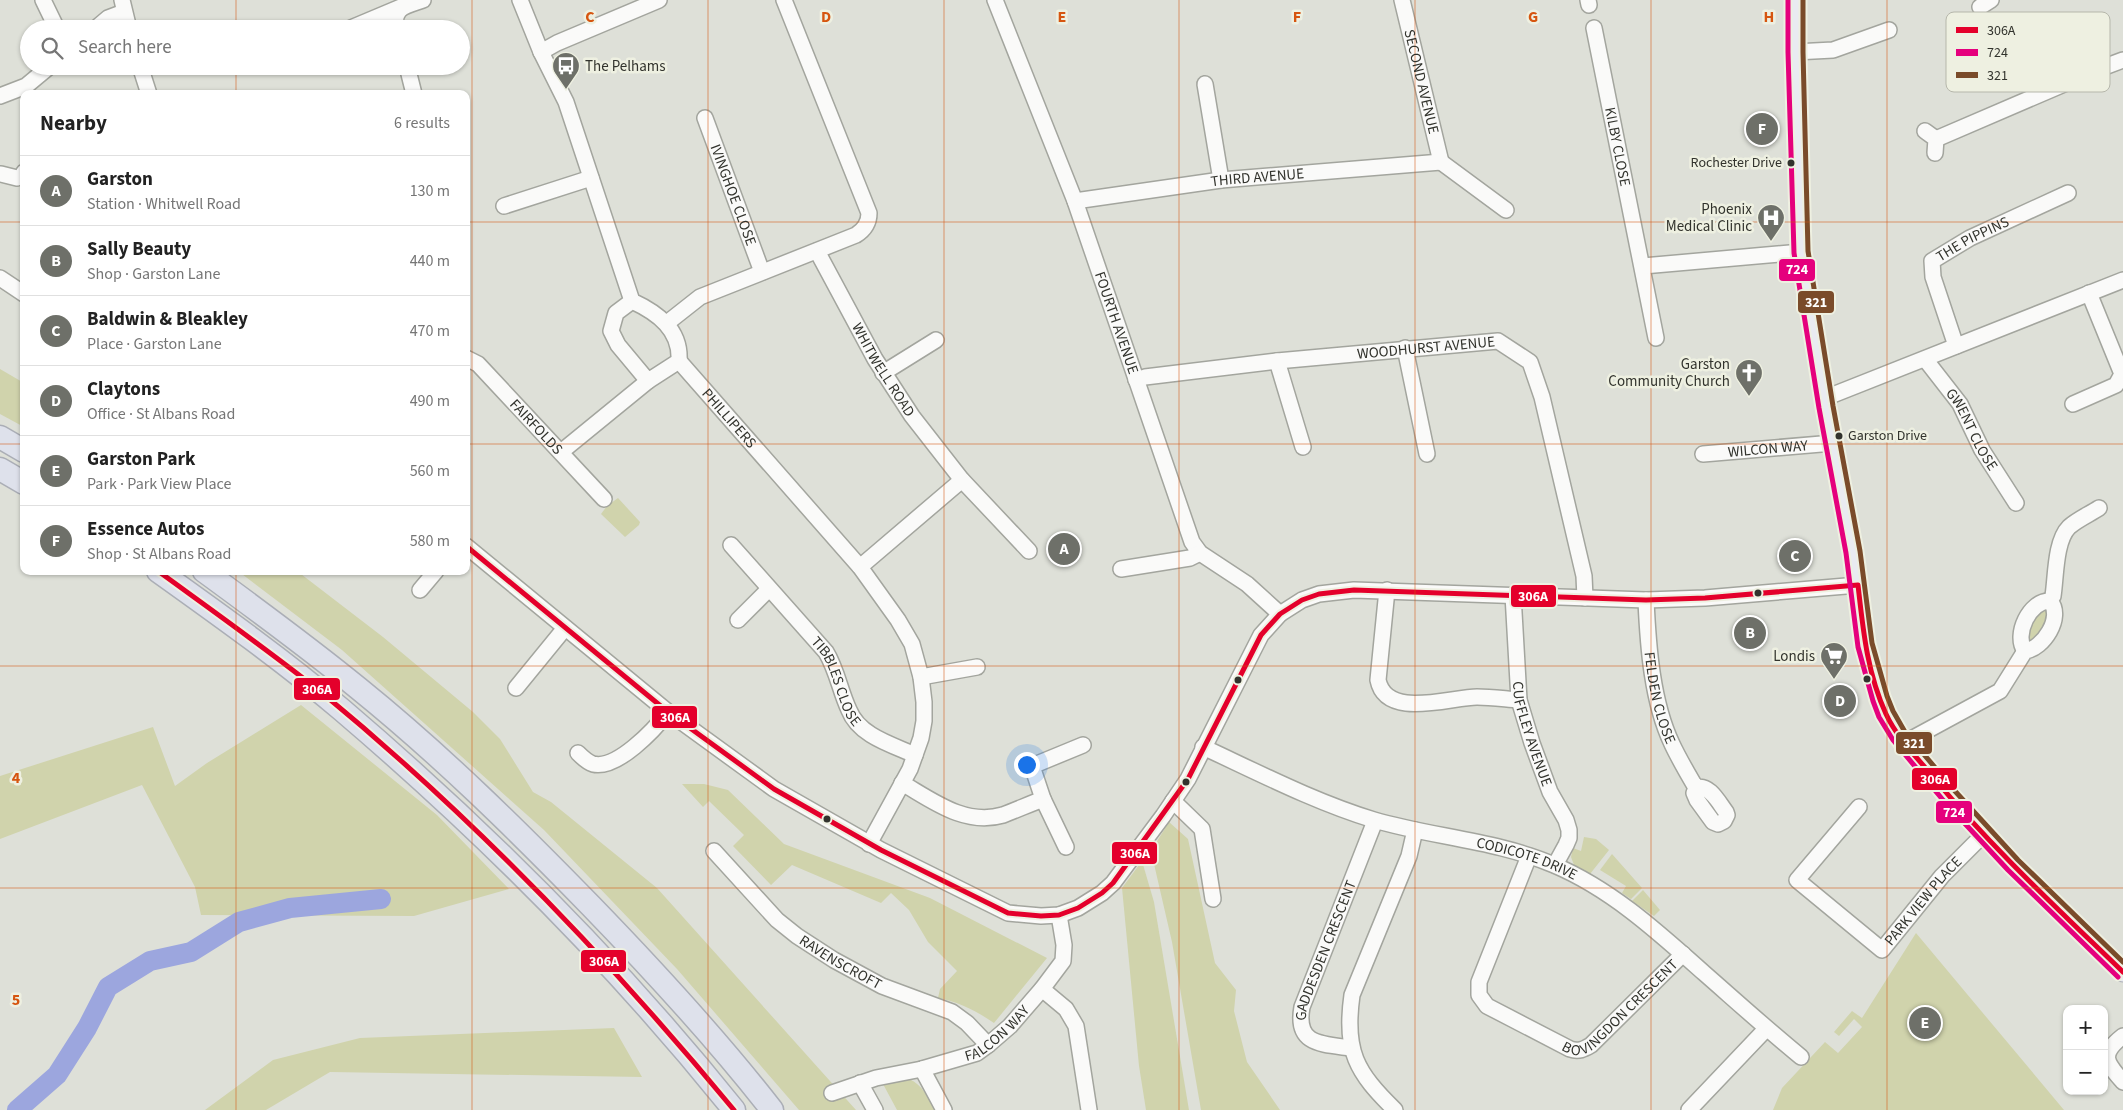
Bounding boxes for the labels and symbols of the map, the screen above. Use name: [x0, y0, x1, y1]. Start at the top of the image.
text: C: [585, 6, 595, 28]
text: D: [821, 6, 831, 28]
text: E: [1058, 6, 1066, 28]
text: F: [1293, 6, 1301, 28]
text: G: [1528, 6, 1538, 28]
text: H: [1764, 6, 1774, 28]
legend: [1946, 12, 2110, 92]
text: 306A: [1987, 21, 2016, 41]
street label: SECOND AVENUE: [1399, 27, 1444, 136]
text: 724: [1987, 43, 2008, 63]
bus stop icon: The Pelhams: [551, 51, 581, 90]
place label: The Pelhams: [585, 56, 665, 77]
text: 321: [1987, 66, 2008, 86]
street label: KILBY CLOSE: [1600, 105, 1636, 188]
pin: F: [1746, 110, 1778, 148]
street label: IVINGHOE CLOSE: [705, 141, 762, 249]
place label: Rochester Drive: [1691, 153, 1782, 173]
marker: Rochester Drive: [1786, 158, 1796, 168]
street label: THIRD AVENUE: [1209, 163, 1305, 192]
place label: Phoenix Medical Clinic: [1666, 199, 1752, 237]
hospital icon: Phoenix Medical Clinic: [1756, 203, 1786, 242]
street label: THE PIPPINS: [1932, 211, 2012, 267]
line badge: 724: [1778, 258, 1816, 282]
text: 724: [1786, 260, 1809, 280]
street label: FOURTH AVENUE: [1089, 269, 1144, 377]
line badge: 321: [1797, 290, 1835, 314]
text: 321: [1805, 293, 1827, 313]
street label: WHITWELL ROAD: [847, 319, 920, 421]
street label: WOODHURST AVENUE: [1356, 331, 1496, 364]
place label: Garston Community Church: [1608, 354, 1730, 392]
church icon: Garston Community Church: [1734, 358, 1764, 397]
street label: PHILLIPERS: [697, 384, 761, 453]
street label: GWENT CLOSE: [1941, 384, 2003, 475]
street label: FAIRFOLDS: [505, 394, 568, 459]
place label: Garston Drive: [1848, 426, 1927, 446]
marker: Garston Drive: [1834, 431, 1844, 441]
street label: WILCON WAY: [1727, 435, 1810, 462]
pin: A: [1048, 530, 1080, 568]
pin: C: [1779, 537, 1811, 575]
line badge: 306A: [1510, 584, 1557, 608]
text: 306A: [1518, 587, 1549, 607]
unlabelled marker: [1753, 588, 1763, 598]
pin: B: [1734, 614, 1766, 652]
street label: TIBBLES CLOSE: [806, 632, 866, 731]
supermarket icon: Londis: [1819, 641, 1849, 680]
place label: Londis: [1773, 646, 1815, 667]
street label: FELDEN CLOSE: [1639, 651, 1681, 747]
unlabelled marker: [1862, 674, 1872, 684]
unlabelled marker: [1233, 675, 1243, 685]
line badge: 306A: [293, 677, 341, 701]
text: 306A: [302, 680, 333, 700]
street label: CUFFLEY AVENUE: [1507, 681, 1558, 789]
pin: D: [1824, 682, 1856, 720]
line badge: 306A: [651, 705, 698, 729]
text: 306A: [660, 708, 691, 728]
line badge: 321: [1895, 731, 1933, 755]
text: 321: [1903, 734, 1925, 754]
your location: [1014, 752, 1040, 778]
text: 4: [12, 767, 21, 789]
line badge: 306A: [1911, 767, 1958, 791]
text: 306A: [1920, 770, 1951, 790]
unlabelled marker: [1181, 777, 1191, 787]
line badge: 724: [1935, 800, 1973, 824]
text: 724: [1943, 803, 1966, 823]
unlabelled marker: [822, 814, 832, 824]
street label: CODICOTE DRIVE: [1475, 832, 1581, 885]
line badge: 306A: [1111, 841, 1158, 865]
text: 306A: [1120, 844, 1151, 864]
street label: PARK VIEW PLACE: [1879, 851, 1967, 950]
street label: GADDESDEN CRESCENT: [1290, 877, 1361, 1021]
street label: RAVENSCROFT: [795, 930, 886, 994]
line badge: 306A: [580, 949, 627, 973]
text: 306A: [589, 952, 620, 972]
street label: BOVINGDON CRESCENT: [1558, 954, 1683, 1061]
text: 5: [12, 989, 20, 1011]
street label: FALCON WAY: [962, 1000, 1035, 1067]
pin: E: [1909, 1004, 1941, 1042]

